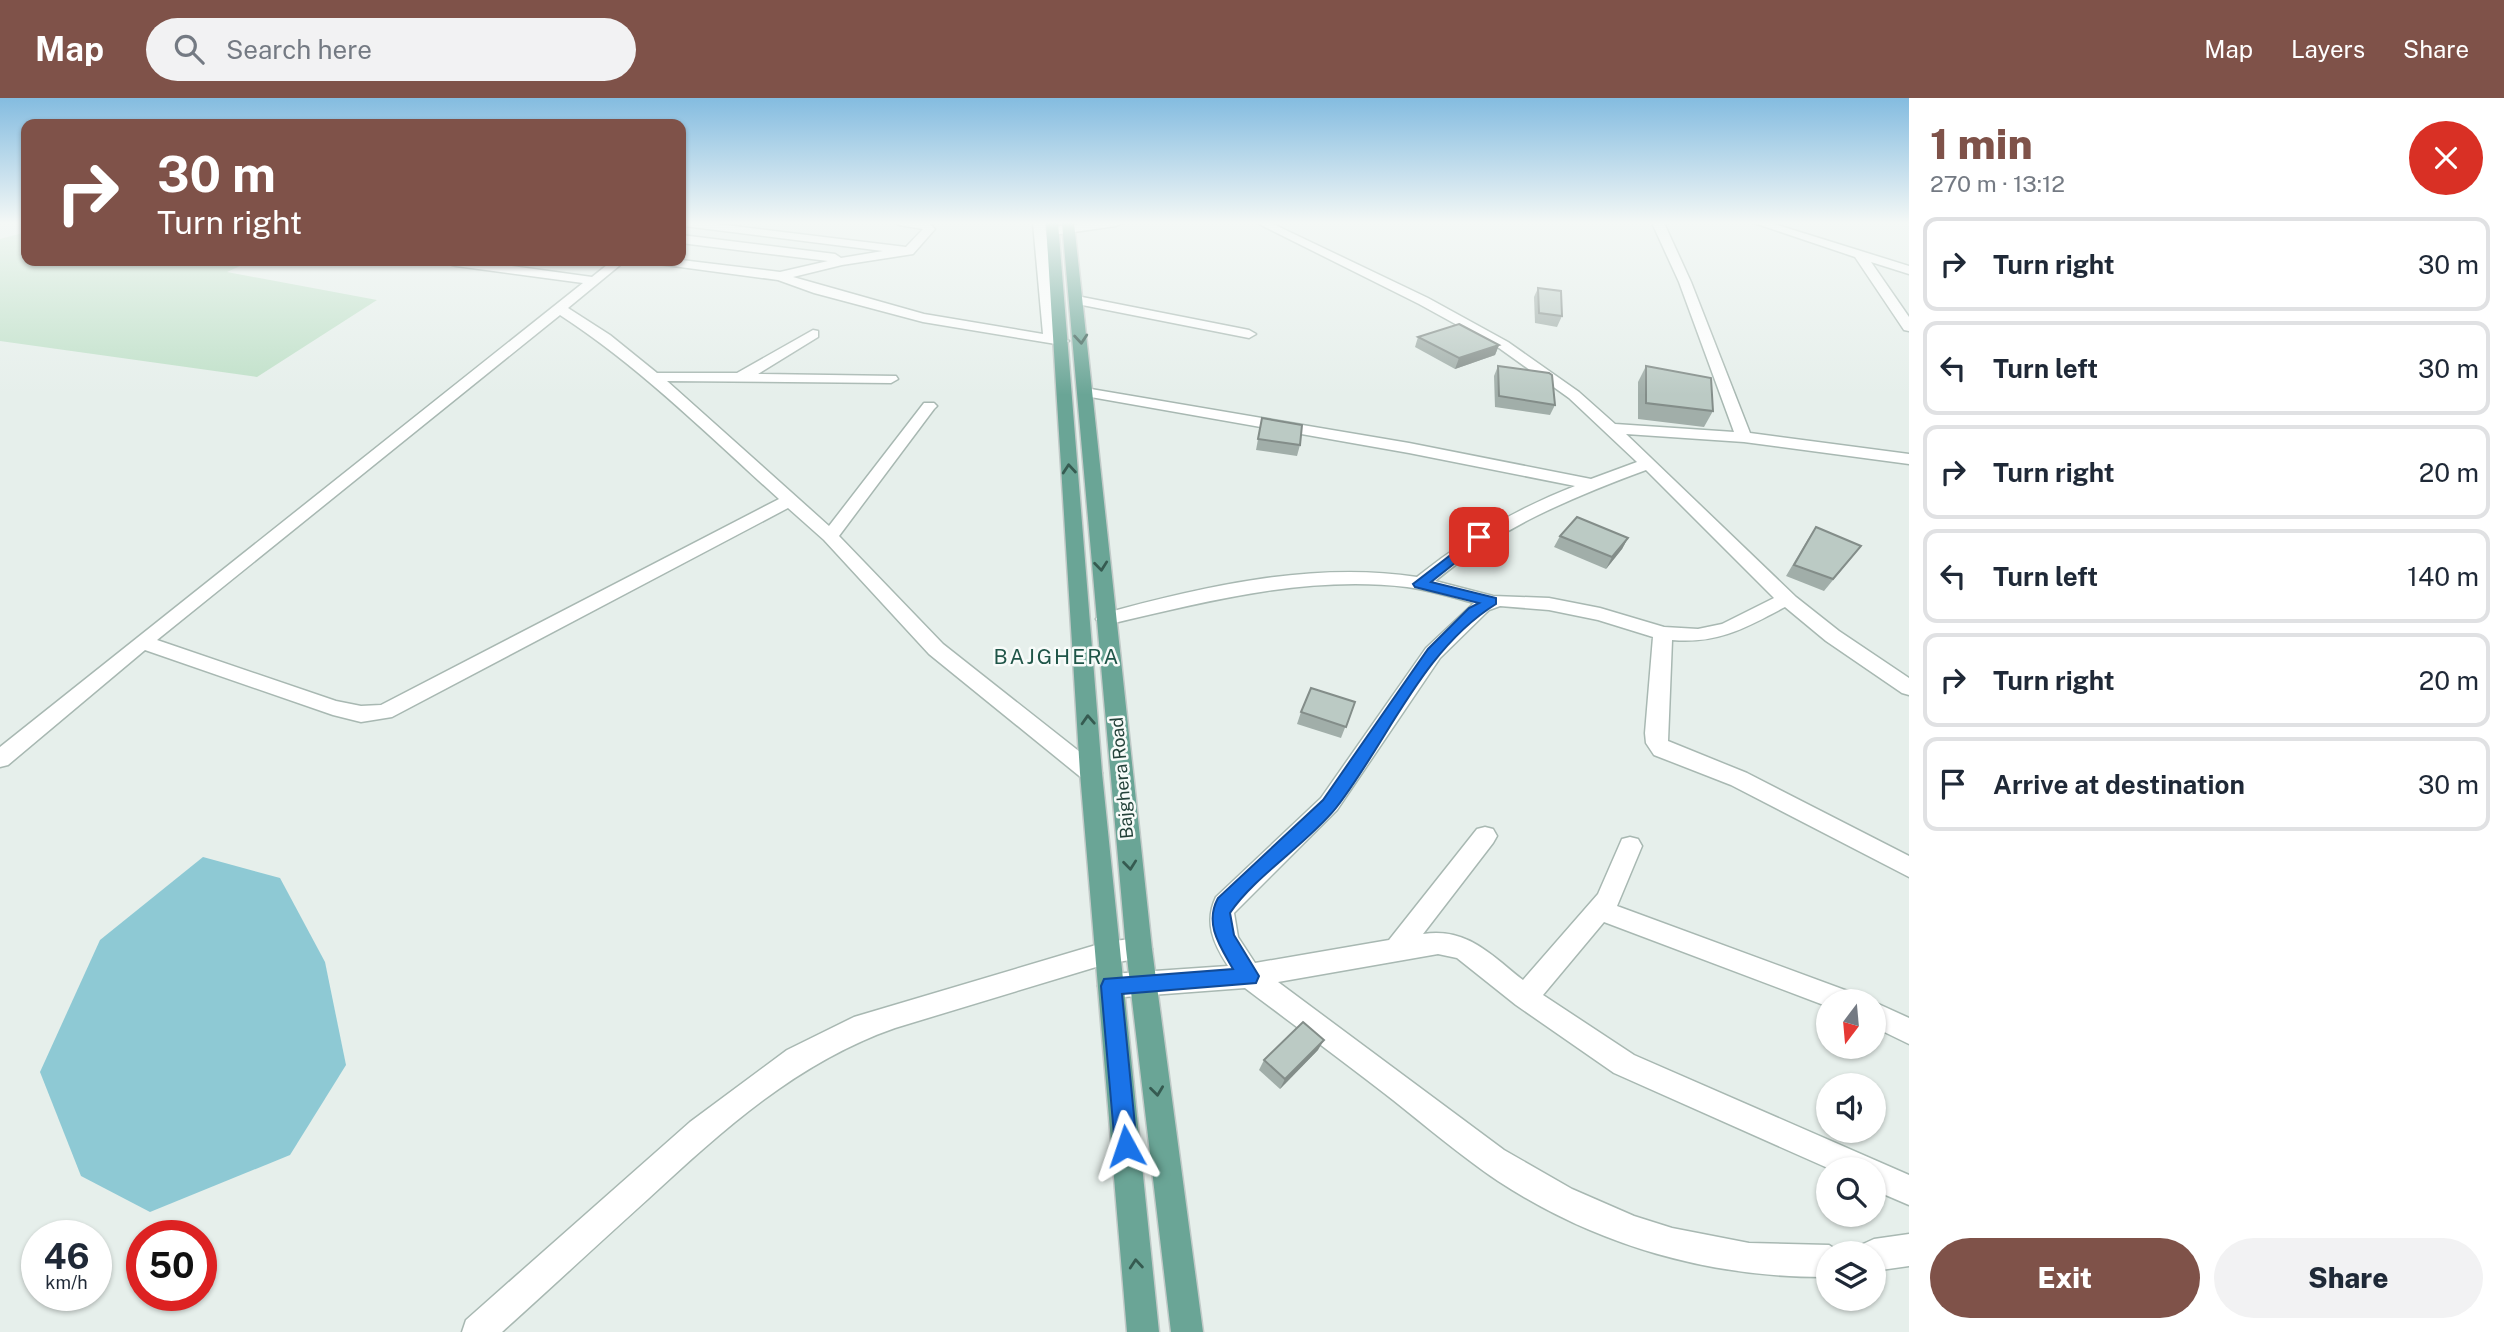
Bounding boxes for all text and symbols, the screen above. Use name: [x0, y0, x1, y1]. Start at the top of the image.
search box: [146, 18, 636, 81]
text: Map: [35, 30, 104, 68]
icon: search: [170, 30, 208, 68]
text: Search here: [226, 34, 372, 65]
text: Map: [2204, 35, 2253, 63]
text: Layers: [2291, 35, 2365, 63]
text: Share: [2403, 35, 2469, 63]
text: 1 min: [1930, 119, 2033, 168]
button: close: [2409, 121, 2483, 195]
text: 30 m: [157, 145, 276, 203]
icon: right: [42, 147, 133, 238]
text: 270 m · 13:12: [1930, 170, 2065, 197]
text: Turn right: [157, 204, 302, 241]
icon: right: [1934, 245, 1972, 283]
text: Turn right: [1993, 249, 2115, 280]
text: 30 m: [2418, 249, 2479, 280]
one-way arrow: [1073, 333, 1088, 345]
icon: left: [1934, 349, 1972, 387]
text: Turn left: [1993, 353, 2098, 384]
text: 30 m: [2418, 353, 2479, 384]
icon: right: [1934, 453, 1972, 491]
text: Turn right: [1993, 457, 2115, 488]
text: 20 m: [2419, 457, 2479, 488]
one-way arrow: [1062, 463, 1077, 474]
pin: [1449, 507, 1509, 567]
icon: arrive: [1460, 518, 1498, 556]
icon: left: [1934, 557, 1972, 595]
one-way arrow: [1093, 561, 1108, 572]
text: Turn left: [1993, 561, 2098, 592]
text: 140 m: [2407, 561, 2479, 592]
district label: BAJGHERA: [993, 644, 1121, 669]
icon: right: [1934, 661, 1972, 699]
text: Turn right: [1993, 665, 2115, 696]
text: 20 m: [2419, 665, 2479, 696]
one-way arrow: [1081, 715, 1096, 726]
street label: Bajghera Road: [1106, 716, 1137, 840]
icon: arrive: [1934, 765, 1972, 803]
text: Arrive at destination: [1993, 769, 2245, 800]
text: 30 m: [2418, 769, 2479, 800]
one-way arrow: [1122, 860, 1137, 871]
north arrow: [1816, 989, 1886, 1059]
map controls: [1816, 989, 1886, 1311]
button: sound: [1816, 1073, 1886, 1143]
one-way arrow: [1150, 1085, 1165, 1097]
position arrow: [1089, 1109, 1163, 1183]
button: search: [1816, 1157, 1886, 1227]
speed limit sign: 50: [126, 1220, 217, 1311]
text: 46: [43, 1236, 90, 1277]
button: Exit: [1930, 1238, 2200, 1318]
button: Share: [2214, 1238, 2483, 1318]
button: layers: [1816, 1241, 1886, 1311]
one-way arrow: [1129, 1258, 1144, 1270]
text: km/h: [45, 1272, 88, 1293]

